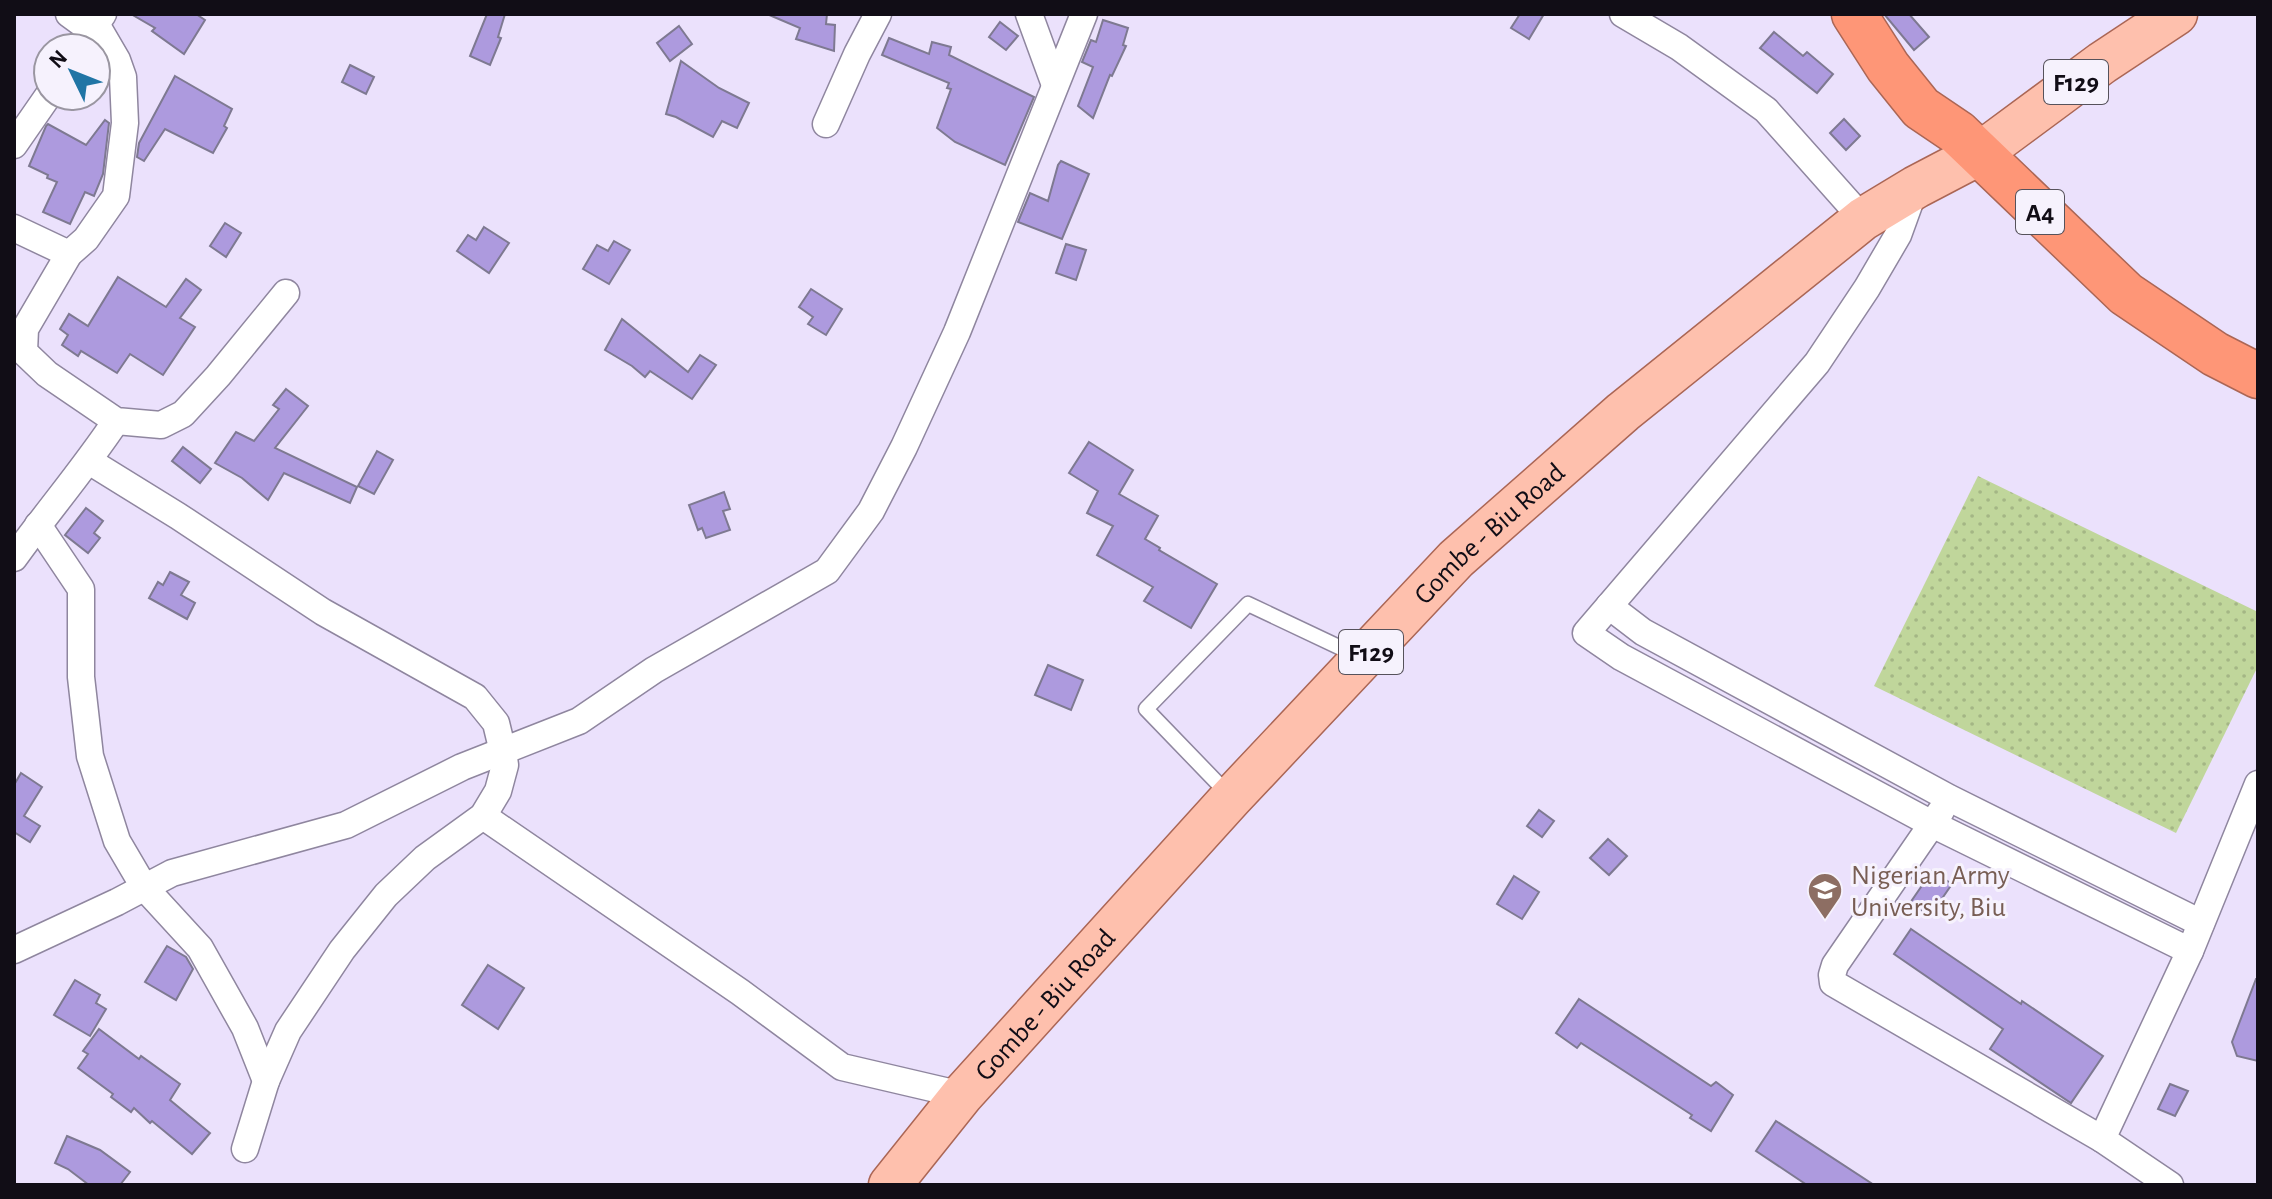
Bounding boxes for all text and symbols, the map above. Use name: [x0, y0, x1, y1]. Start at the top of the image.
north arrow: [32, 32, 112, 112]
text: N: [45, 46, 71, 72]
road number: F129: [2044, 60, 2108, 104]
road number: A4: [2016, 190, 2064, 234]
street label: Gombe - Biu Road: [1409, 458, 1571, 610]
road number: F129: [1339, 630, 1403, 674]
place label: Nigerian Army University, Biu: [1851, 862, 2010, 922]
school or university icon: Nigerian Army University, Biu: [1806, 871, 1844, 921]
street label: Gombe - Biu Road: [970, 924, 1121, 1087]

